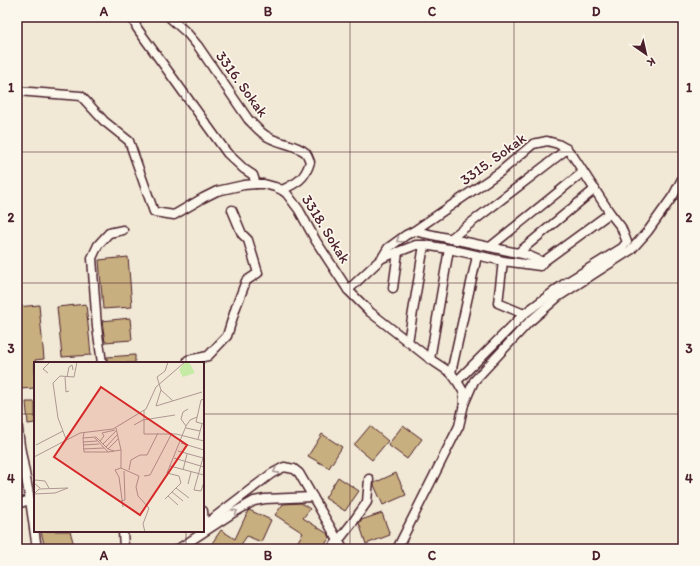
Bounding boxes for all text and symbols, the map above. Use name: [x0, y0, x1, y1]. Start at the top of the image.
text: A: [99, 4, 109, 19]
text: B: [264, 4, 273, 19]
text: C: [428, 4, 437, 19]
text: D: [592, 4, 601, 19]
north arrow: [626, 34, 666, 74]
street label: 3316. Sokak: [212, 47, 272, 121]
text: K: [644, 55, 658, 70]
text: 1: [8, 80, 14, 95]
text: 1: [686, 80, 692, 95]
street label: 3315. Sokak: [456, 129, 530, 189]
street label: 3318. Sokak: [298, 191, 354, 267]
text: 2: [8, 210, 15, 225]
text: 2: [686, 210, 693, 225]
one-way arrow: [396, 235, 403, 242]
text: 3: [7, 341, 15, 356]
text: 3: [685, 341, 693, 356]
inset map: [34, 362, 204, 532]
one-way arrow: [273, 467, 280, 474]
text: 4: [7, 471, 15, 486]
text: 4: [685, 471, 693, 486]
one-way arrow: [231, 510, 238, 517]
text: A: [99, 548, 109, 563]
text: B: [264, 548, 273, 563]
text: C: [428, 548, 437, 563]
text: D: [592, 548, 601, 563]

